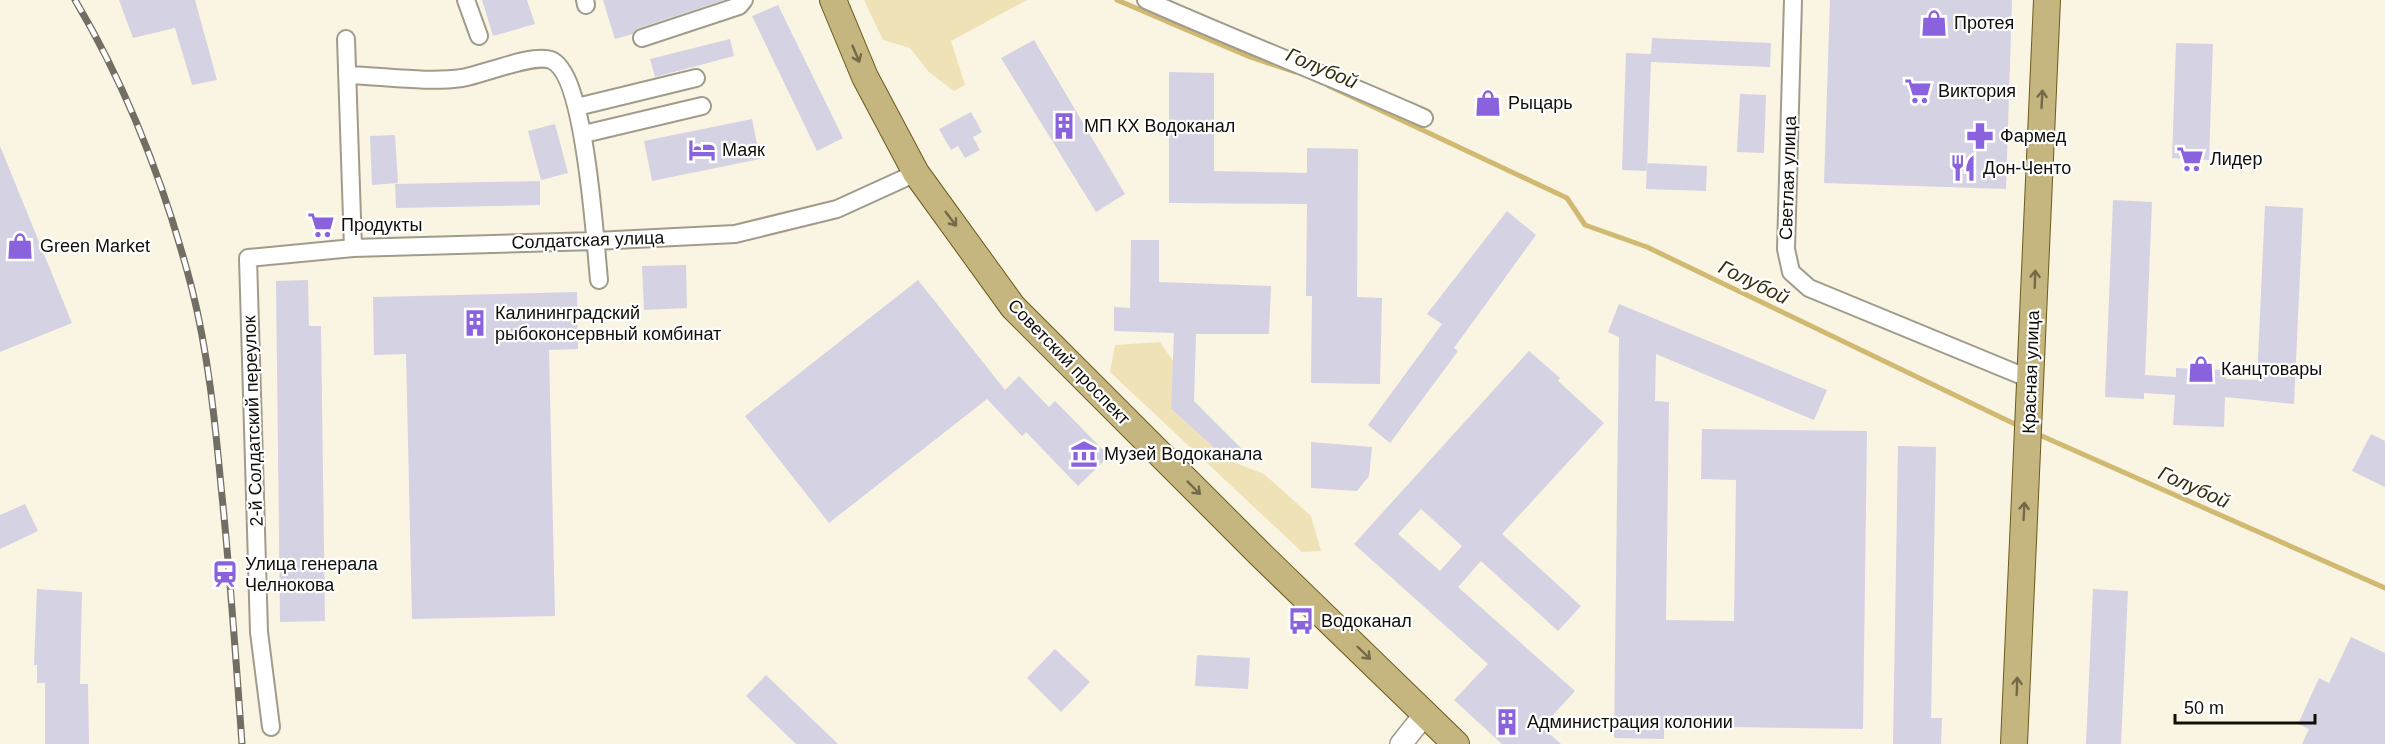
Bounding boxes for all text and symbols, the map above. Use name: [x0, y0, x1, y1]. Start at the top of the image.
shop icon: Протея: [1919, 8, 1949, 38]
place label: Протея: [1954, 13, 2014, 33]
water label: Голубой: [1283, 43, 1361, 93]
one-way arrow: [851, 44, 862, 62]
supermarket icon: Виктория: [1903, 76, 1933, 106]
place label: Виктория: [1938, 81, 2016, 101]
shop icon: Рыцарь: [1473, 88, 1503, 118]
one-way arrow: [2037, 89, 2048, 109]
place label: Рыцарь: [1508, 93, 1573, 113]
building icon: МП КХ Водоканал: [1049, 111, 1079, 141]
street label: Светлая улица: [1776, 115, 1800, 240]
place label: МП КХ Водоканал: [1084, 116, 1235, 136]
pharmacy icon: Фармед: [1965, 121, 1995, 151]
place label: Фармед: [2000, 126, 2067, 146]
hotel icon: Маяк: [687, 135, 717, 165]
place label: Маяк: [722, 140, 765, 160]
supermarket icon: Лидер: [2175, 144, 2205, 174]
place label: Лидер: [2210, 149, 2262, 169]
restaurant icon: Дон-Ченто: [1948, 153, 1978, 183]
place label: Дон-Ченто: [1983, 158, 2071, 178]
supermarket icon: Продукты: [306, 210, 336, 240]
one-way arrow: [945, 211, 958, 227]
place label: Продукты: [341, 215, 422, 235]
street label: Солдатская улица: [511, 227, 666, 253]
shop icon: Green Market: [5, 231, 35, 261]
place label: Green Market: [40, 236, 150, 256]
water label: Голубой: [1715, 256, 1793, 308]
one-way arrow: [2029, 269, 2040, 289]
street label: Советский проспект: [1004, 295, 1134, 429]
place label: Калининградский рыбоконсервный комбинат: [495, 303, 721, 344]
building icon: Калининградский рыбоконсервный комбинат: [460, 308, 490, 338]
street label: Красная улица: [2019, 309, 2043, 434]
street label: 2-й Солдатский переулок: [239, 315, 267, 527]
shop icon: Канцтовары: [2186, 354, 2216, 384]
place label: Канцтовары: [2221, 359, 2322, 379]
museum icon: Музей Водоканала: [1069, 439, 1099, 469]
place label: Музей Водоканала: [1104, 444, 1263, 464]
water label: Голубой: [2155, 462, 2233, 512]
one-way arrow: [1186, 481, 1201, 496]
one-way arrow: [2019, 502, 2030, 522]
place label: Улица генерала Челнокова: [245, 554, 379, 595]
station icon: Улица генерала Челнокова: [210, 559, 240, 589]
bus stop icon: Водоканал: [1286, 606, 1316, 636]
place label: Водоканал: [1321, 611, 1412, 631]
one-way arrow: [1356, 646, 1371, 661]
one-way arrow: [2011, 676, 2022, 696]
scale bar: [2175, 687, 2314, 725]
text: 50 m: [2184, 698, 2224, 718]
building icon: Администрация колонии: [1492, 707, 1522, 737]
place label: Администрация колонии: [1527, 712, 1733, 732]

